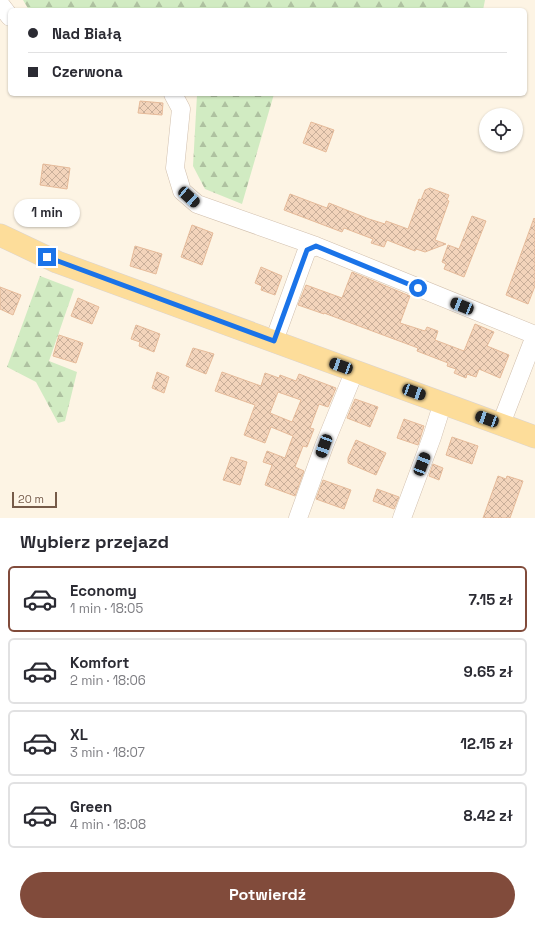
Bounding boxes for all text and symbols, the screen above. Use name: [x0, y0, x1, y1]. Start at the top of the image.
text: Nad Białą: [52, 24, 121, 43]
text: Czerwona: [52, 62, 123, 81]
map controls: [479, 108, 523, 152]
button: locate: [479, 108, 523, 152]
car: [176, 185, 202, 209]
callout: 1 min: [14, 199, 80, 227]
text: 1 min: [31, 204, 63, 221]
route end: [38, 248, 56, 266]
route start: [409, 279, 427, 297]
car: [449, 296, 475, 316]
car: [328, 356, 354, 376]
car: [401, 382, 427, 402]
car: [474, 409, 500, 429]
car: [314, 433, 334, 459]
car: [412, 451, 432, 477]
scale bar: [12, 490, 57, 509]
text: 20 m: [18, 492, 44, 506]
text: Wybierz przejazd: [20, 530, 169, 553]
icon: car: [22, 581, 58, 617]
text: Economy: [70, 581, 137, 600]
text: 7.15 zł: [469, 590, 513, 609]
text: 1 min · 18:05: [70, 600, 143, 617]
icon: car: [22, 653, 58, 689]
text: Komfort: [70, 653, 129, 672]
text: 9.65 zł: [464, 662, 513, 681]
text: 2 min · 18:06: [70, 672, 146, 689]
icon: car: [22, 725, 58, 761]
text: XL: [70, 725, 88, 744]
text: 12.15 zł: [460, 734, 513, 753]
text: 3 min · 18:07: [70, 744, 145, 761]
icon: car: [22, 797, 58, 833]
text: Green: [70, 797, 112, 816]
text: 8.42 zł: [463, 806, 513, 825]
text: 4 min · 18:08: [70, 816, 146, 833]
button: Potwierdź: [20, 872, 515, 918]

